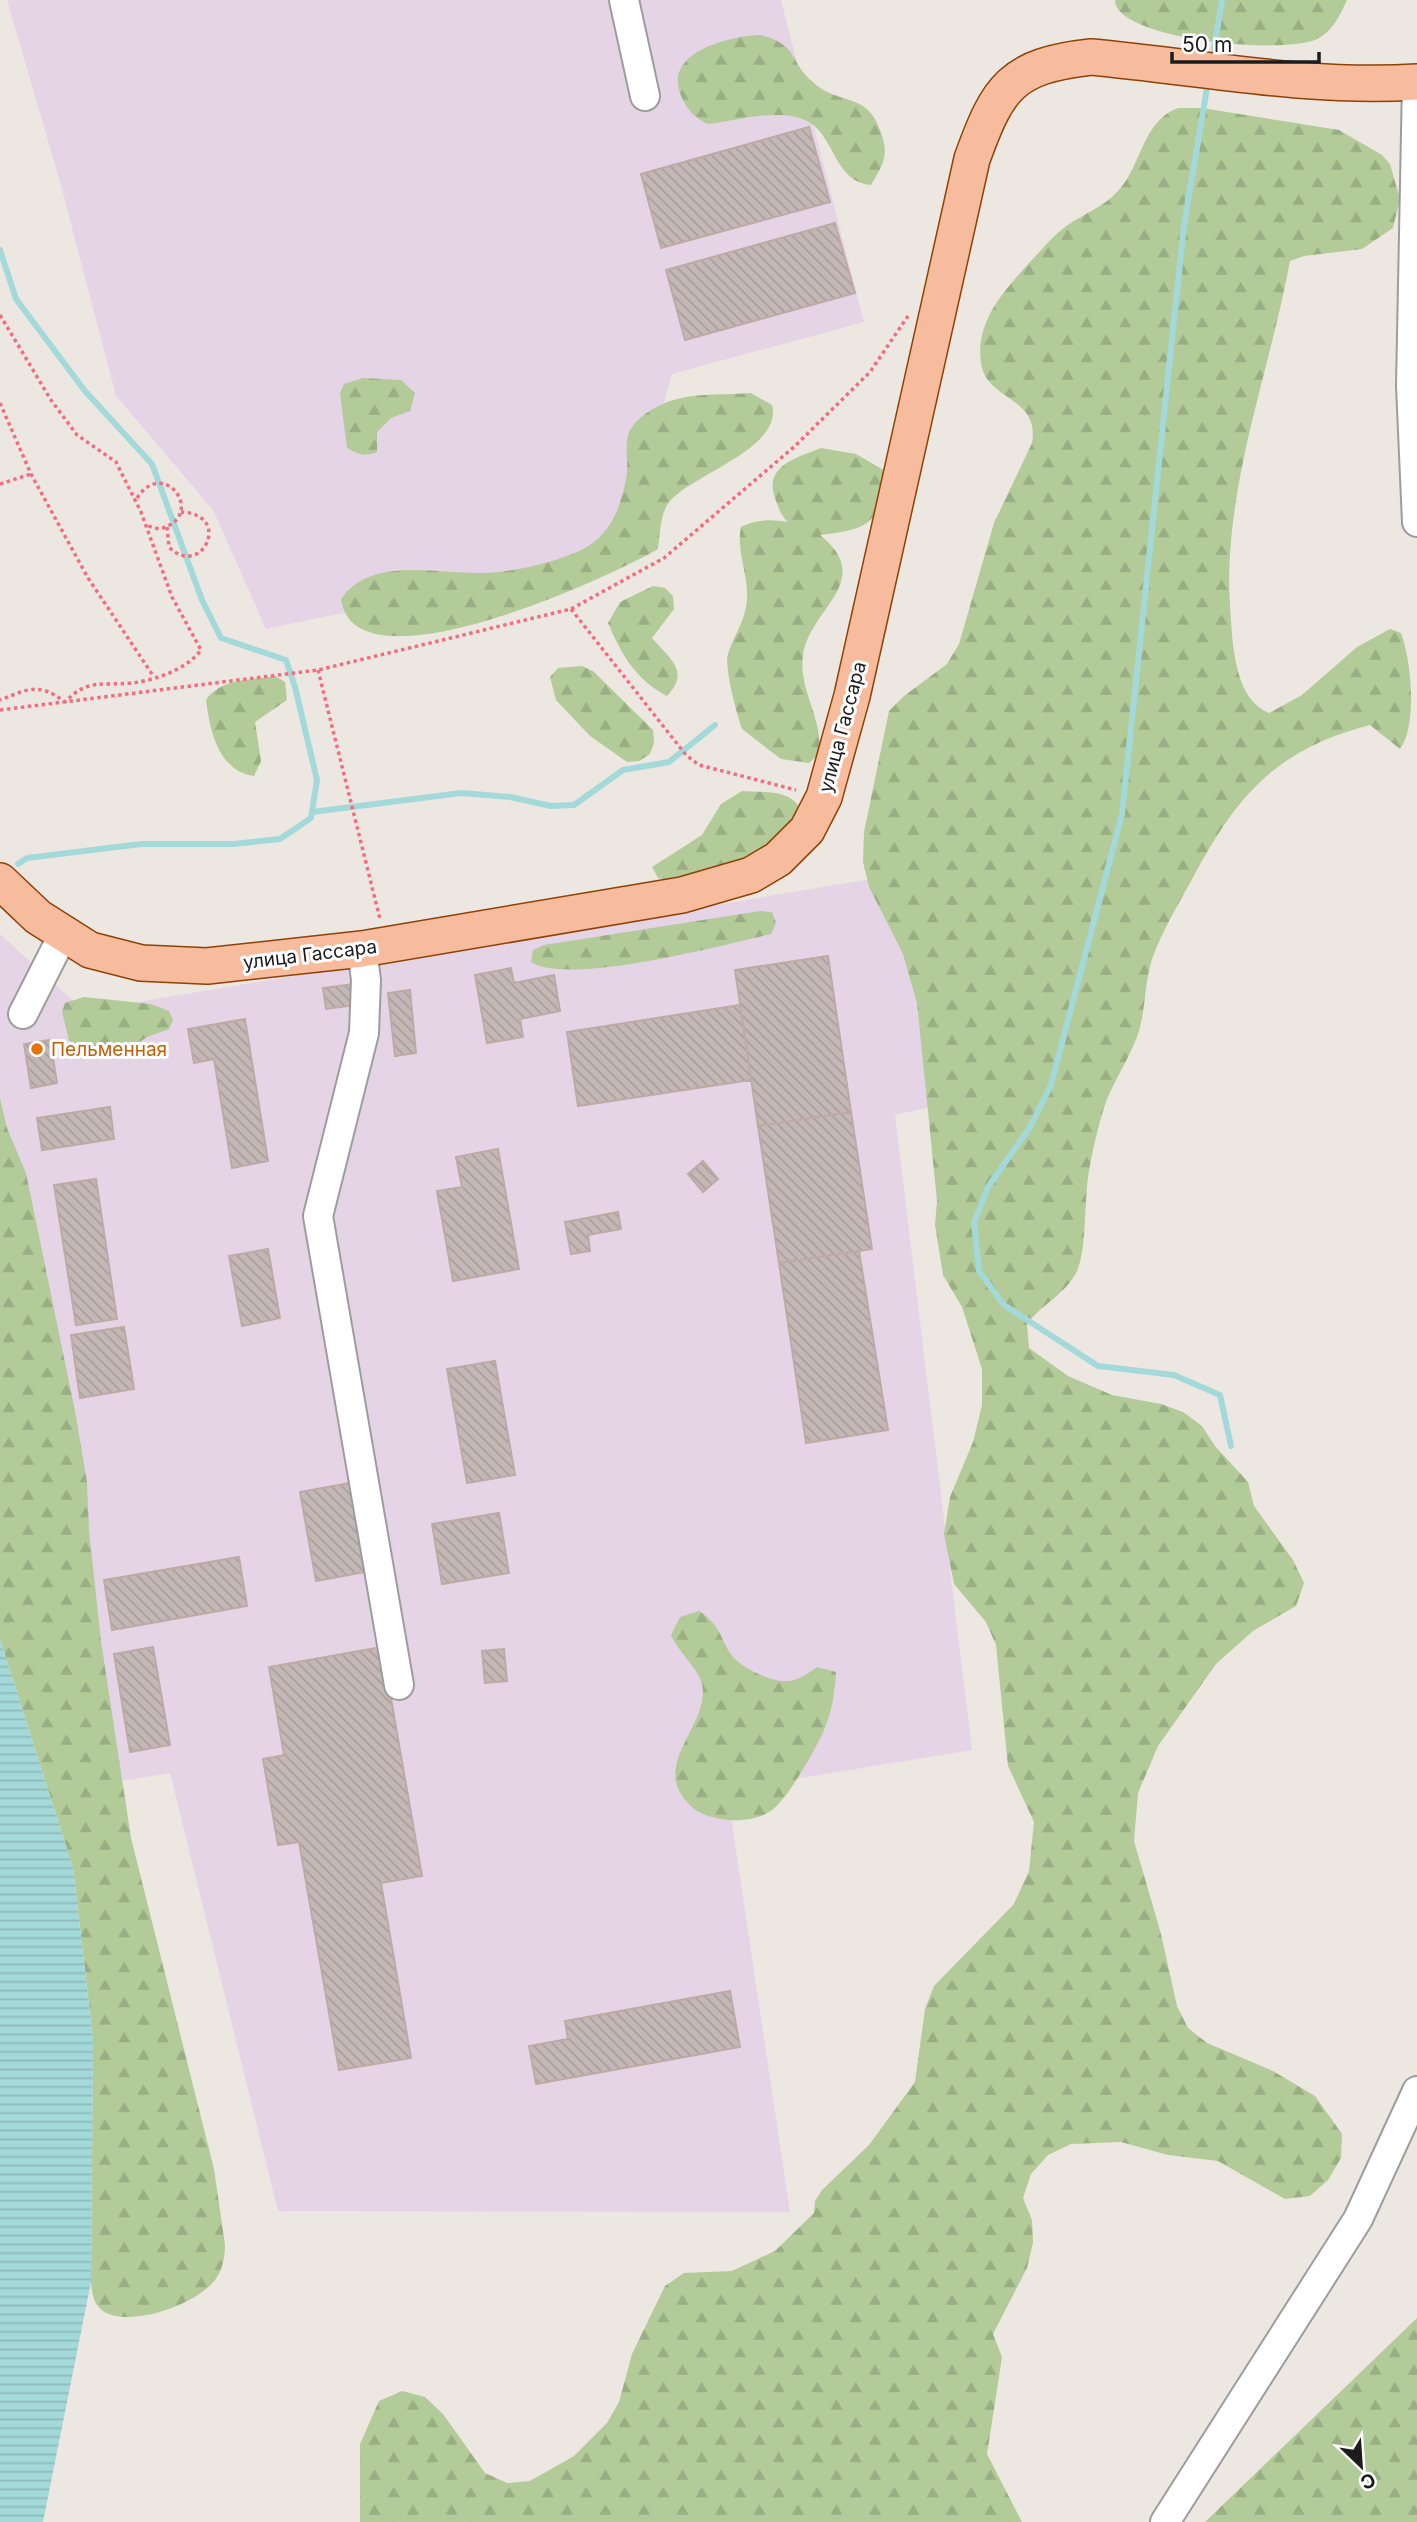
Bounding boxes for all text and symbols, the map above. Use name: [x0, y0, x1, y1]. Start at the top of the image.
scale bar: [1172, 21, 1319, 65]
text: 50 m: [1182, 32, 1232, 57]
street label: улица Гассара: [814, 659, 871, 795]
street label: улица Гассара: [242, 935, 378, 974]
place label: Пельменная: [51, 1038, 167, 1061]
marker: Пельменная: [29, 1041, 45, 1057]
north arrow: [1326, 2431, 1396, 2501]
text: С: [1357, 2468, 1379, 2494]

